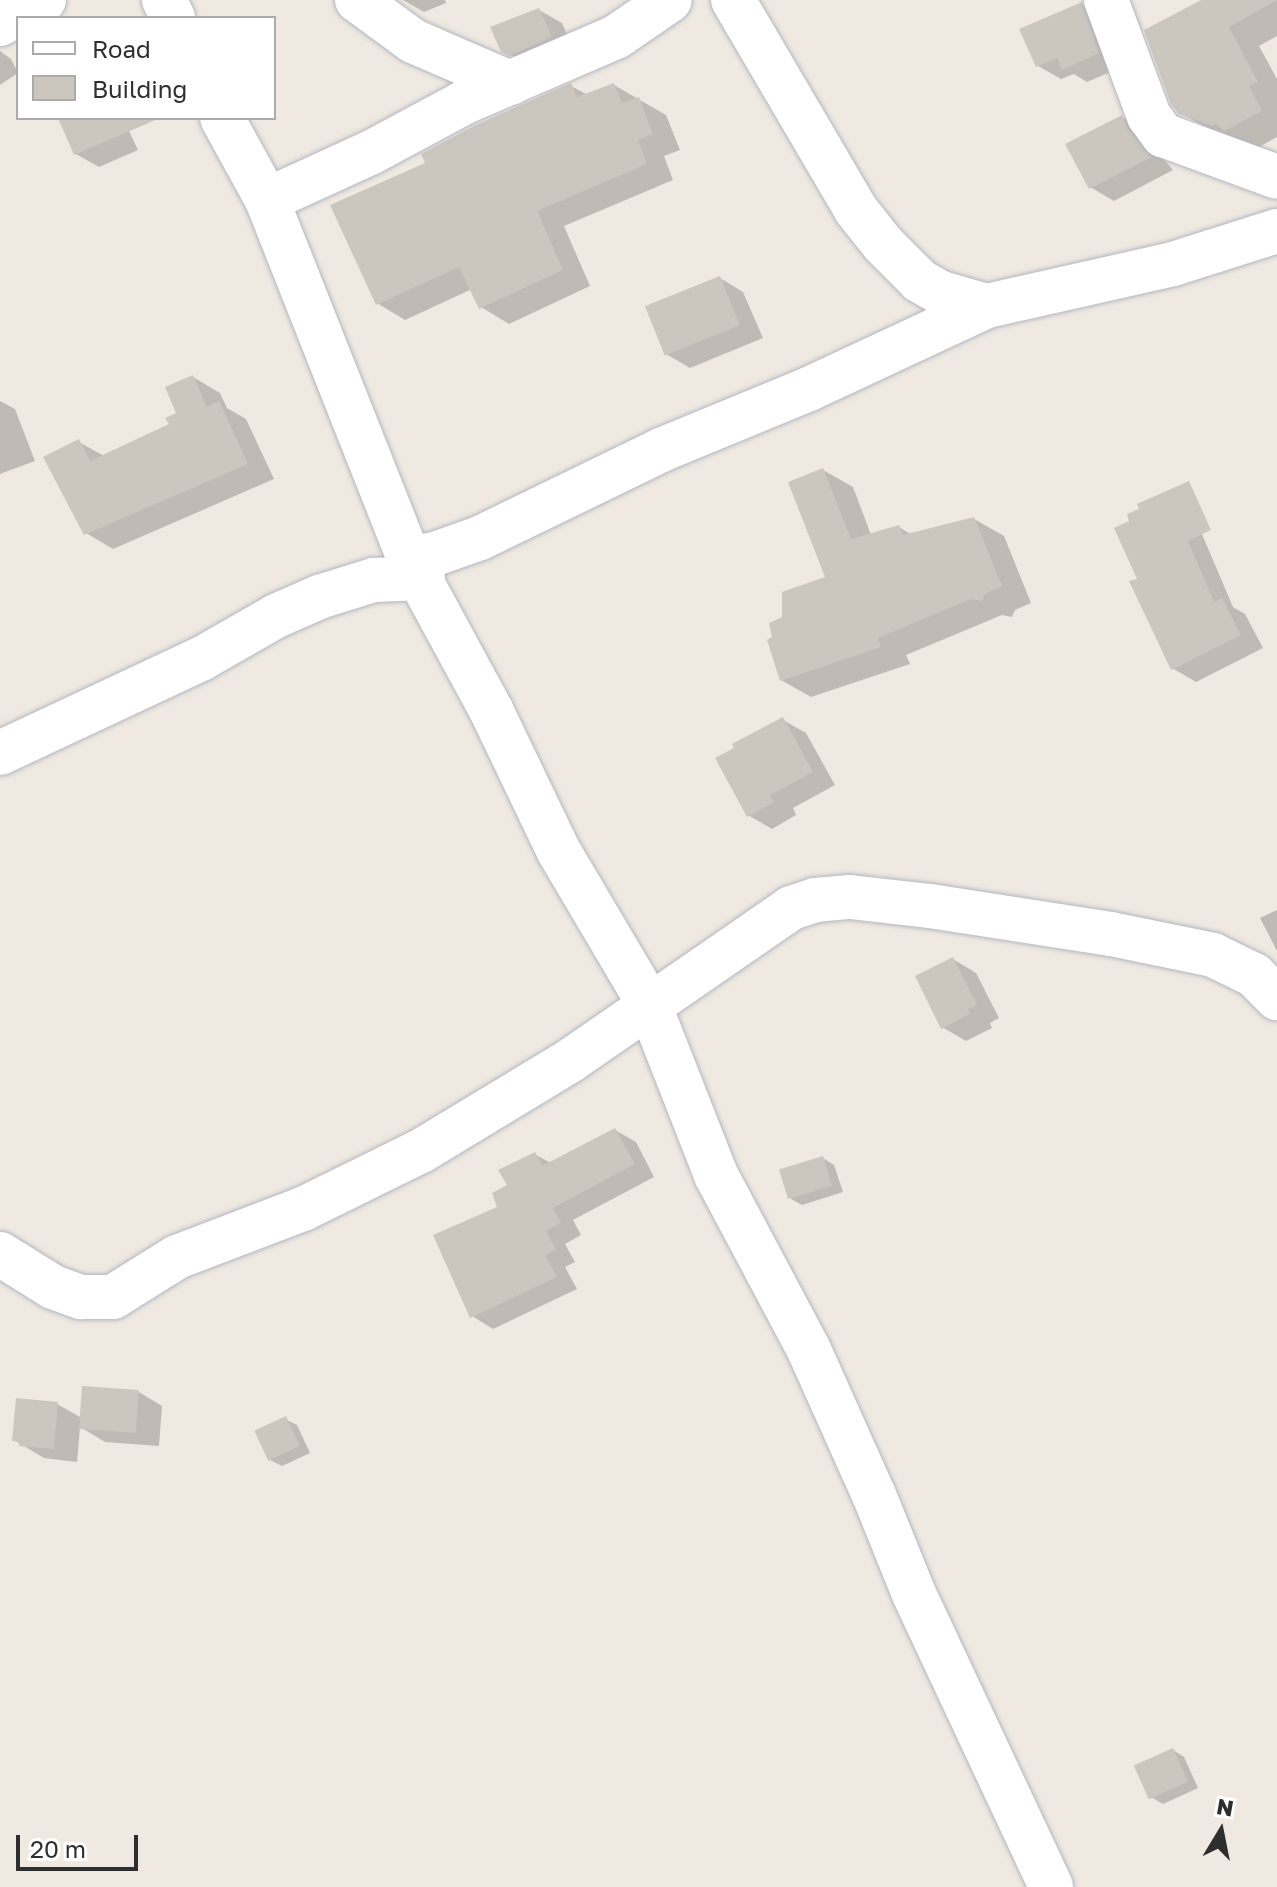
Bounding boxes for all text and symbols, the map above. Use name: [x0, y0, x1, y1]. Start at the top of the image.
legend: [16, 16, 276, 120]
text: Road: [92, 34, 151, 63]
text: Building: [92, 74, 187, 103]
north arrow: [1181, 1791, 1261, 1871]
text: N: [1215, 1792, 1236, 1822]
scale bar: [20, 1819, 142, 1869]
text: 20 m: [30, 1834, 86, 1863]

